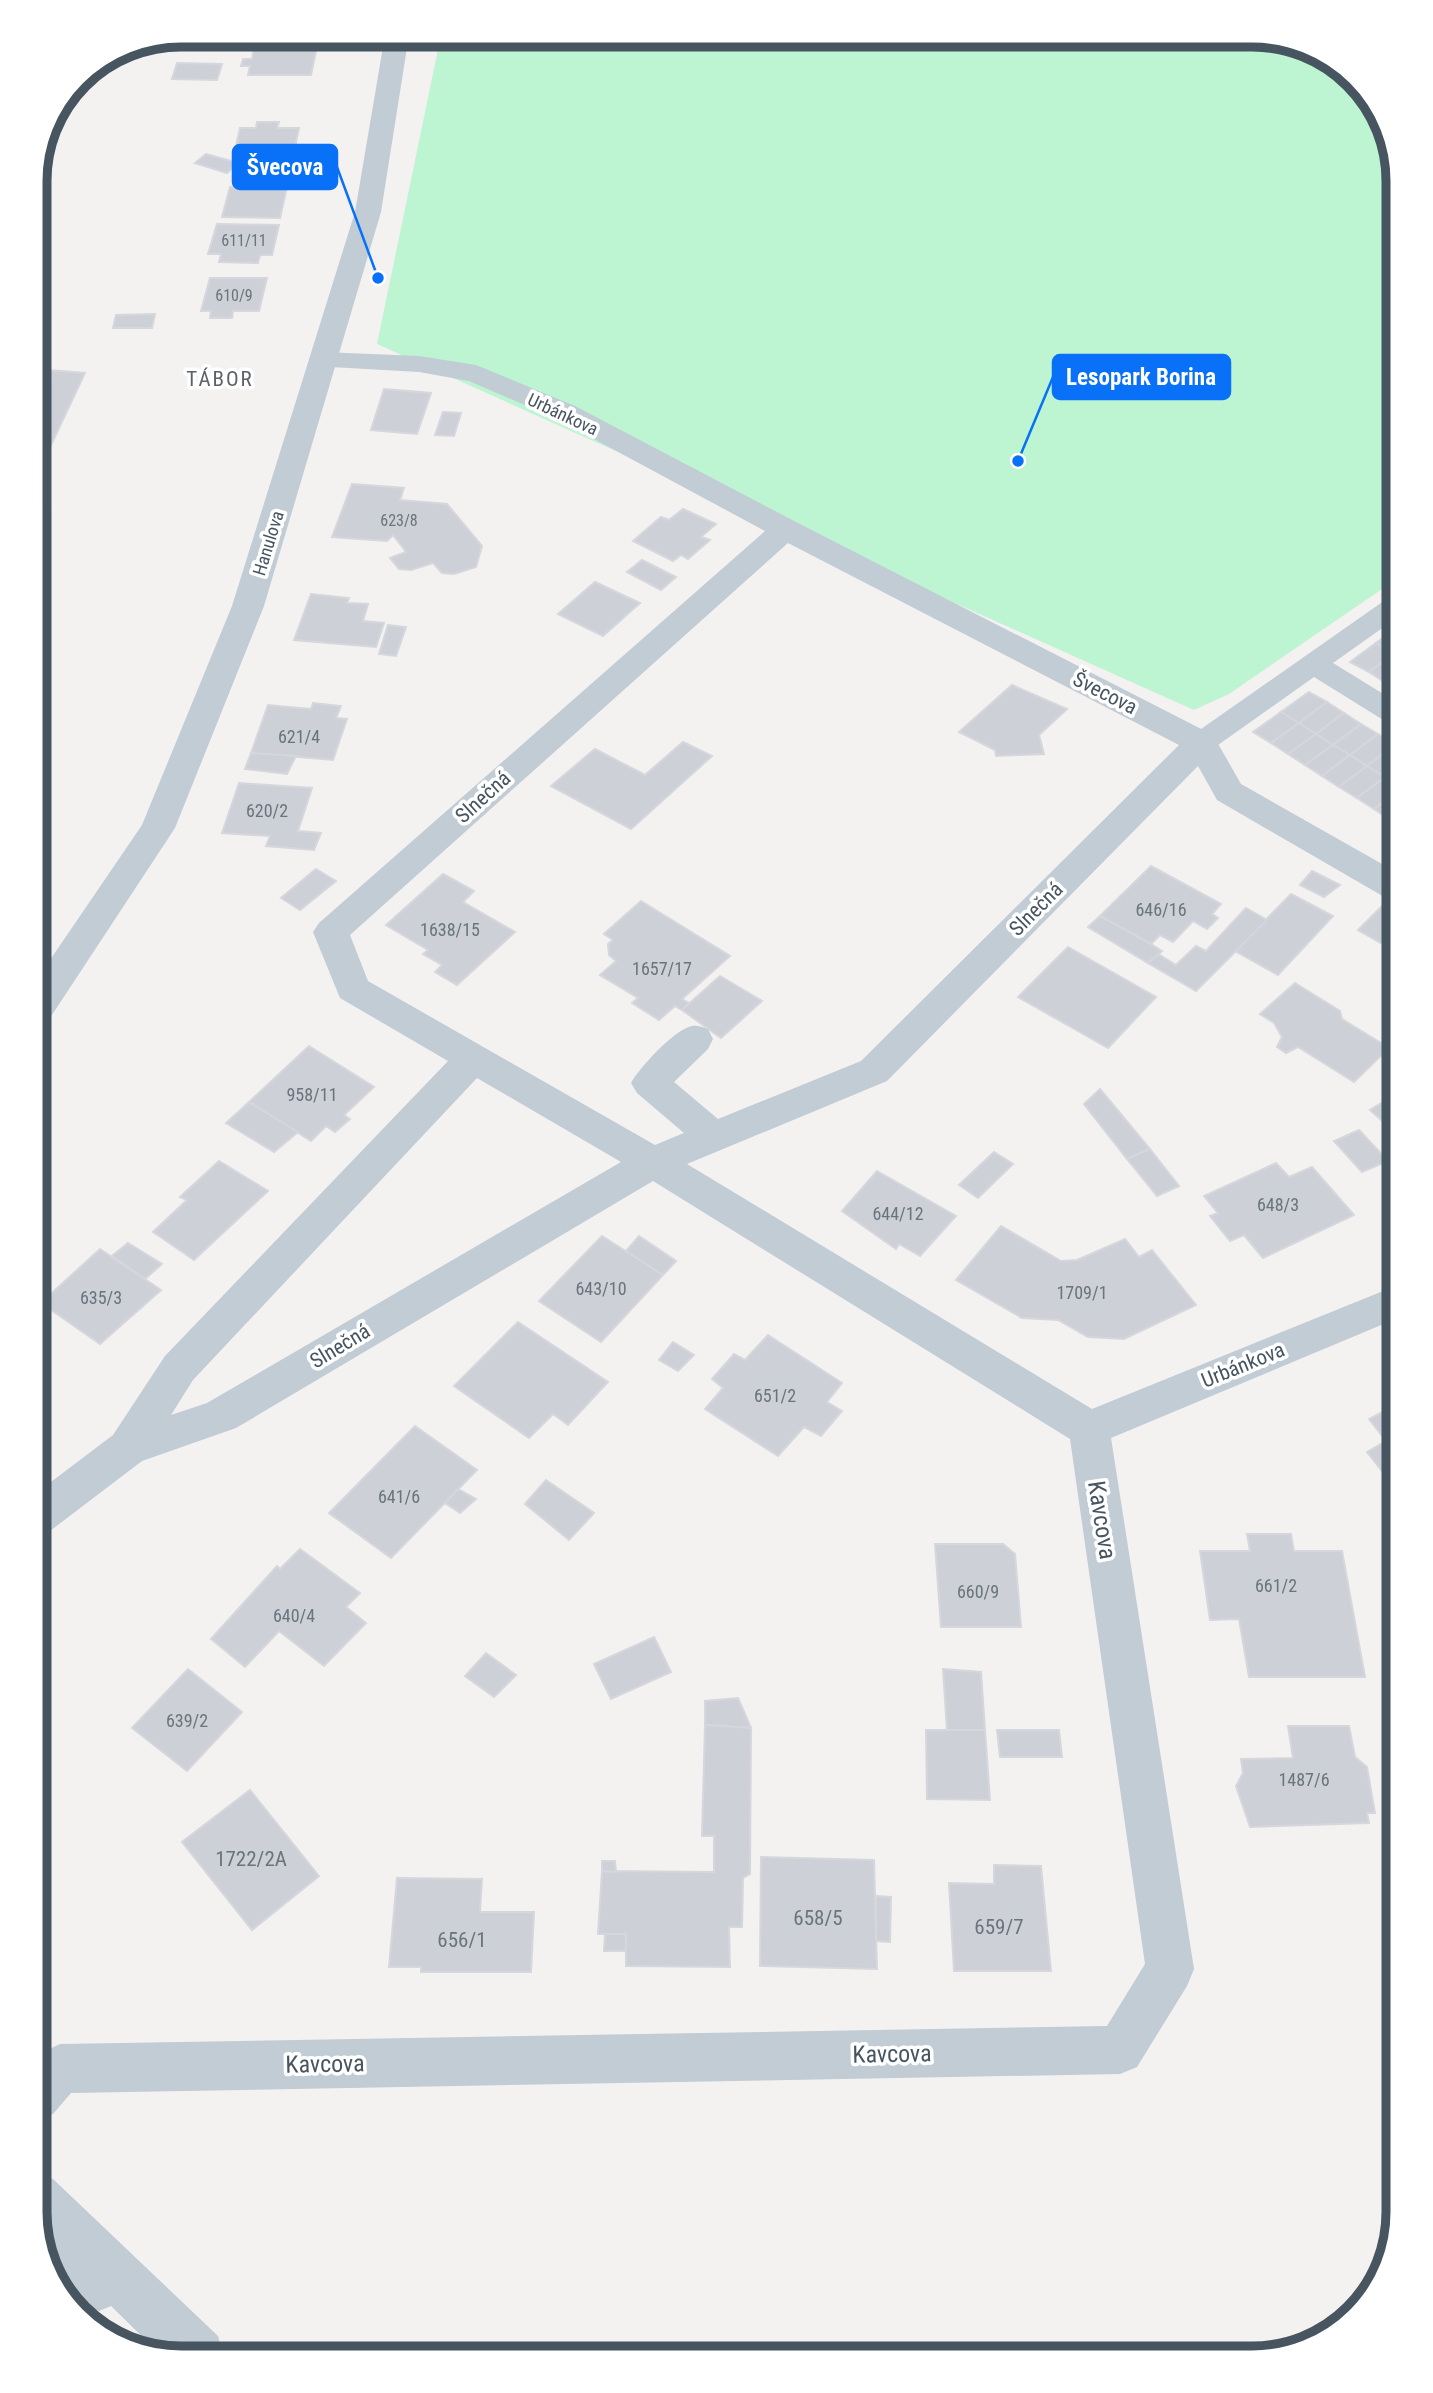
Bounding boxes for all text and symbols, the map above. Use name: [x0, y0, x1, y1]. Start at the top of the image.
callout: Švecova: [233, 145, 337, 189]
text: Švecova: [247, 153, 323, 181]
house number: 611/11: [221, 231, 267, 250]
house number: 610/9: [215, 286, 253, 305]
callout: Lesopark Borina: [1053, 355, 1230, 399]
text: Lesopark Borina: [1066, 364, 1216, 391]
district label: TÁBOR: [186, 367, 254, 391]
street label: Urbánkova: [525, 389, 601, 439]
street label: Hanulova: [248, 508, 288, 578]
house number: 623/8: [380, 511, 418, 530]
street label: Švecova: [1069, 667, 1141, 719]
house number: 621/4: [278, 726, 320, 747]
street label: Slnečná: [451, 766, 515, 828]
house number: 620/2: [246, 800, 288, 821]
street label: Slnečná: [1004, 877, 1068, 941]
house number: 646/16: [1135, 899, 1187, 920]
house number: 1638/15: [420, 919, 480, 940]
house number: 1657/17: [632, 958, 692, 979]
house number: 958/11: [286, 1084, 338, 1105]
house number: 648/3: [1257, 1194, 1299, 1215]
house number: 644/12: [872, 1203, 924, 1224]
house number: 643/10: [575, 1278, 627, 1299]
house number: 1709/1: [1056, 1282, 1108, 1303]
house number: 635/3: [80, 1287, 122, 1308]
street label: Slnečná: [306, 1319, 374, 1373]
street label: Urbánkova: [1198, 1337, 1288, 1393]
house number: 651/2: [754, 1385, 796, 1406]
street label: Kavcova: [1082, 1479, 1122, 1561]
house number: 641/6: [378, 1486, 420, 1507]
house number: 661/2: [1255, 1575, 1297, 1596]
house number: 660/9: [957, 1581, 999, 1602]
house number: 640/4: [273, 1605, 315, 1626]
house number: 639/2: [166, 1710, 208, 1731]
house number: 1487/6: [1278, 1769, 1330, 1790]
house number: 1722/2A: [215, 1847, 287, 1871]
house number: 658/5: [793, 1906, 843, 1930]
house number: 659/7: [974, 1915, 1024, 1939]
house number: 656/1: [437, 1928, 487, 1952]
street label: Kavcova: [852, 2039, 932, 2069]
street label: Kavcova: [285, 2049, 365, 2079]

